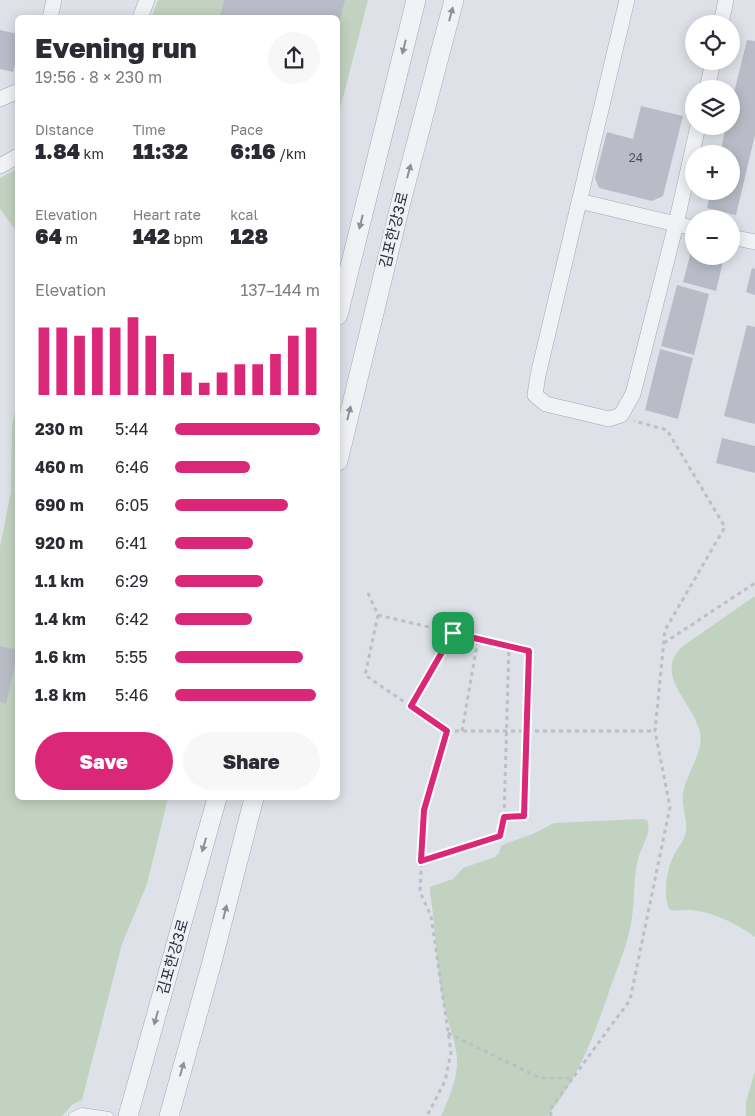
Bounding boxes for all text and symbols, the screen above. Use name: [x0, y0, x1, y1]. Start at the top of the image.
one-way arrow: [447, 6, 455, 21]
map controls: [685, 15, 740, 265]
button: locate: [685, 15, 740, 70]
text: Evening run: [35, 31, 197, 64]
button: share: [268, 32, 320, 84]
one-way arrow: [400, 40, 408, 55]
text: 19:56 · 8 × 230 m: [35, 67, 162, 87]
button: layers: [685, 80, 740, 135]
text: Distance: [35, 121, 94, 138]
text: Time: [133, 121, 166, 138]
text: Pace: [230, 121, 263, 138]
text: 1.84: [35, 138, 80, 164]
text: 11:32: [133, 138, 188, 164]
text: 6:16: [230, 138, 276, 164]
text: km: [80, 145, 104, 162]
text: /km: [276, 145, 306, 162]
button: +: [685, 145, 740, 200]
house number: 24: [629, 150, 643, 165]
one-way arrow: [405, 163, 413, 178]
street label: 김포한강3로: [375, 190, 411, 270]
text: Elevation: [35, 206, 97, 223]
text: Heart rate: [133, 206, 201, 223]
text: kcal: [230, 206, 258, 223]
button: −: [685, 210, 740, 265]
one-way arrow: [356, 215, 364, 230]
text: 64: [35, 223, 62, 249]
text: 142: [133, 223, 170, 249]
text: 128: [230, 223, 268, 249]
text: m: [62, 230, 78, 247]
text: bpm: [170, 230, 203, 247]
text: Elevation: [35, 280, 106, 300]
text: 137–144 m: [240, 280, 320, 300]
one-way arrow: [345, 406, 353, 421]
text: 230 m: [35, 419, 83, 439]
text: 5:44: [115, 419, 149, 439]
text: 460 m: [35, 457, 84, 477]
text: 6:46: [115, 457, 149, 477]
text: 690 m: [35, 495, 84, 515]
text: 6:05: [115, 495, 149, 515]
text: 920 m: [35, 533, 83, 553]
text: 6:41: [115, 533, 147, 553]
text: 1.1 km: [35, 571, 84, 591]
text: 6:29: [115, 571, 148, 591]
text: 1.4 km: [35, 609, 86, 629]
text: 6:42: [115, 609, 149, 629]
pin: [432, 612, 474, 654]
icon: arrive: [439, 619, 467, 647]
text: 1.6 km: [35, 647, 86, 667]
text: 5:55: [115, 647, 148, 667]
text: 1.8 km: [35, 685, 86, 705]
text: 5:46: [115, 685, 149, 705]
button: Save: [35, 732, 173, 790]
button: Share: [183, 732, 320, 790]
one-way arrow: [200, 837, 208, 852]
one-way arrow: [221, 905, 229, 920]
street label: 김포한강3로: [153, 917, 191, 997]
one-way arrow: [151, 1010, 159, 1025]
one-way arrow: [178, 1061, 186, 1077]

